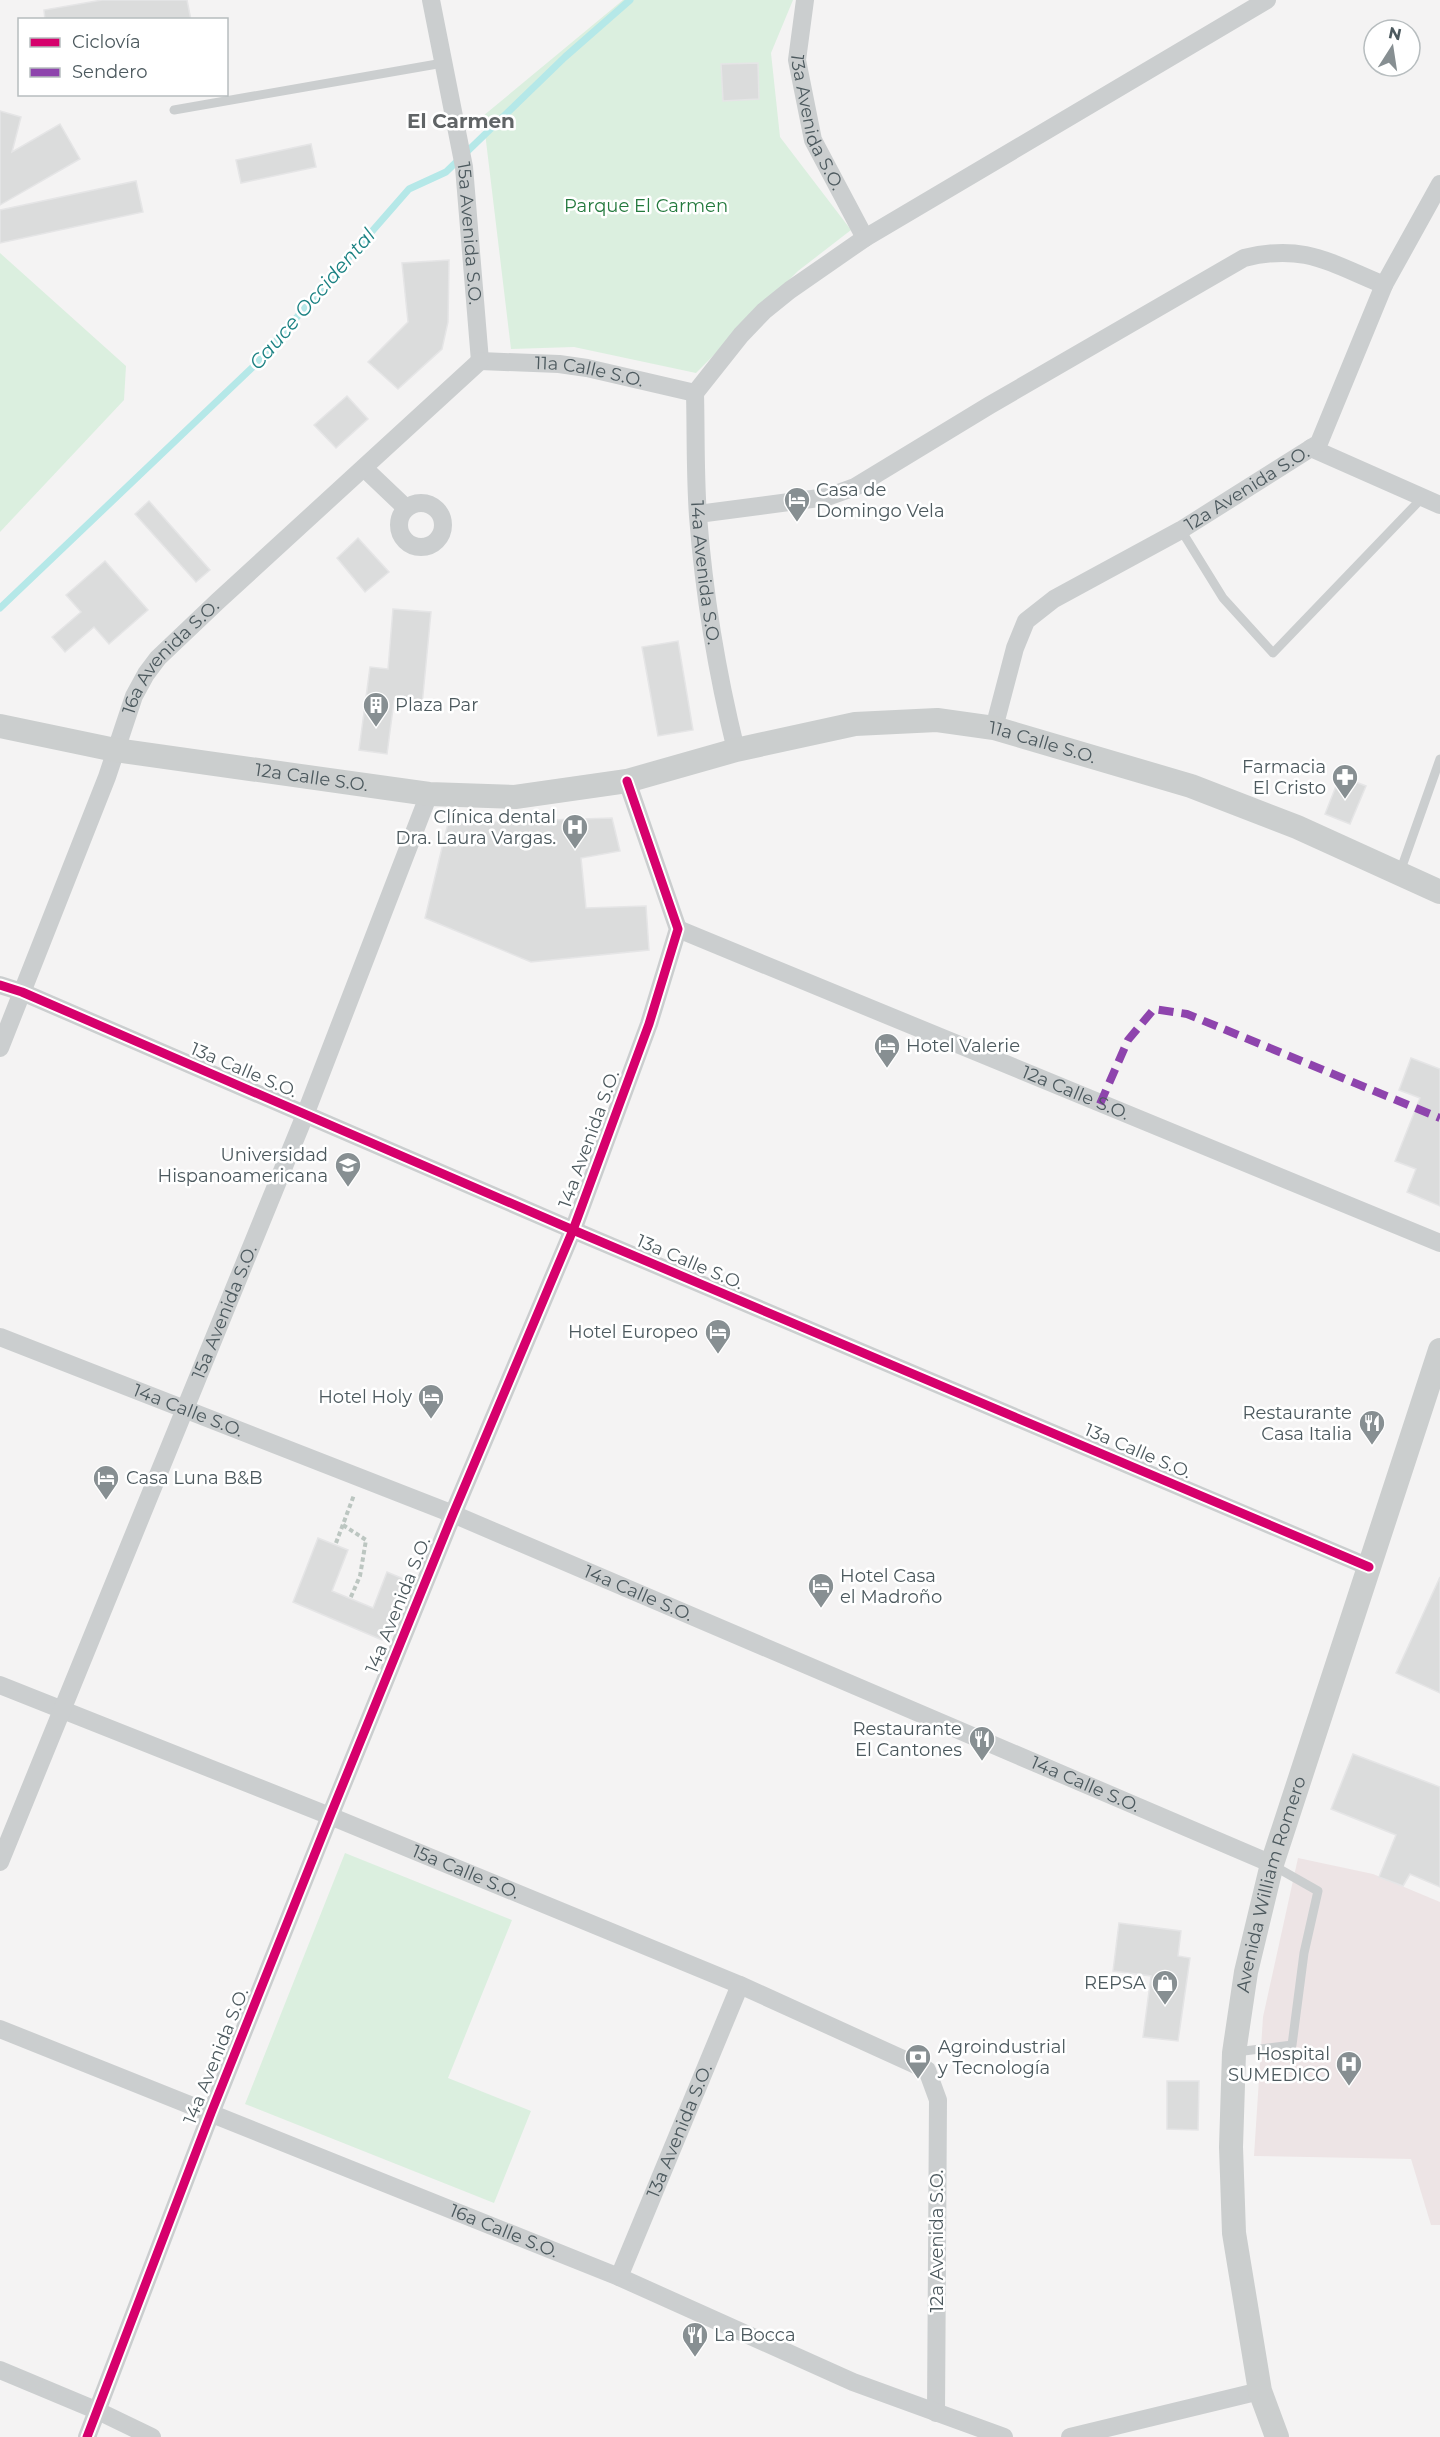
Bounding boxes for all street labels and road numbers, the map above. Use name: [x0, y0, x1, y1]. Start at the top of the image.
street label: 13a Avenida S.O.: [786, 53, 849, 194]
street label: 15a Avenida S.O.: [452, 160, 486, 306]
street label: 11a Calle S.O.: [534, 352, 646, 392]
street label: 12a Avenida S.O.: [1181, 441, 1313, 536]
street label: 14a Avenida S.O.: [686, 500, 725, 646]
street label: 16a Avenida S.O.: [118, 595, 224, 717]
street label: 11a Calle S.O.: [988, 716, 1098, 768]
street label: 12a Calle S.O.: [254, 759, 370, 796]
street label: 13a Calle S.O.: [187, 1038, 301, 1102]
street label: 12a Calle S.O.: [1019, 1061, 1133, 1125]
street label: 14a Avenida S.O.: [554, 1067, 624, 1211]
street label: 13a Calle S.O.: [633, 1230, 747, 1294]
street label: 15a Avenida S.O.: [187, 1242, 262, 1382]
street label: 14a Calle S.O.: [130, 1379, 246, 1442]
street label: 13a Calle S.O.: [1081, 1419, 1195, 1483]
street label: 14a Avenida S.O.: [361, 1534, 435, 1676]
street label: 14a Calle S.O.: [581, 1560, 696, 1626]
street label: 14a Calle S.O.: [1028, 1751, 1143, 1817]
street label: Avenida William Romero: [1232, 1774, 1311, 1994]
street label: 15a Calle S.O.: [409, 1840, 523, 1904]
street label: 14a Avenida S.O.: [179, 1985, 253, 2127]
street label: 13a Avenida S.O.: [642, 2061, 717, 2201]
street label: 12a Avenida S.O.: [926, 2170, 948, 2312]
street label: 16a Calle S.O.: [447, 2199, 561, 2263]

